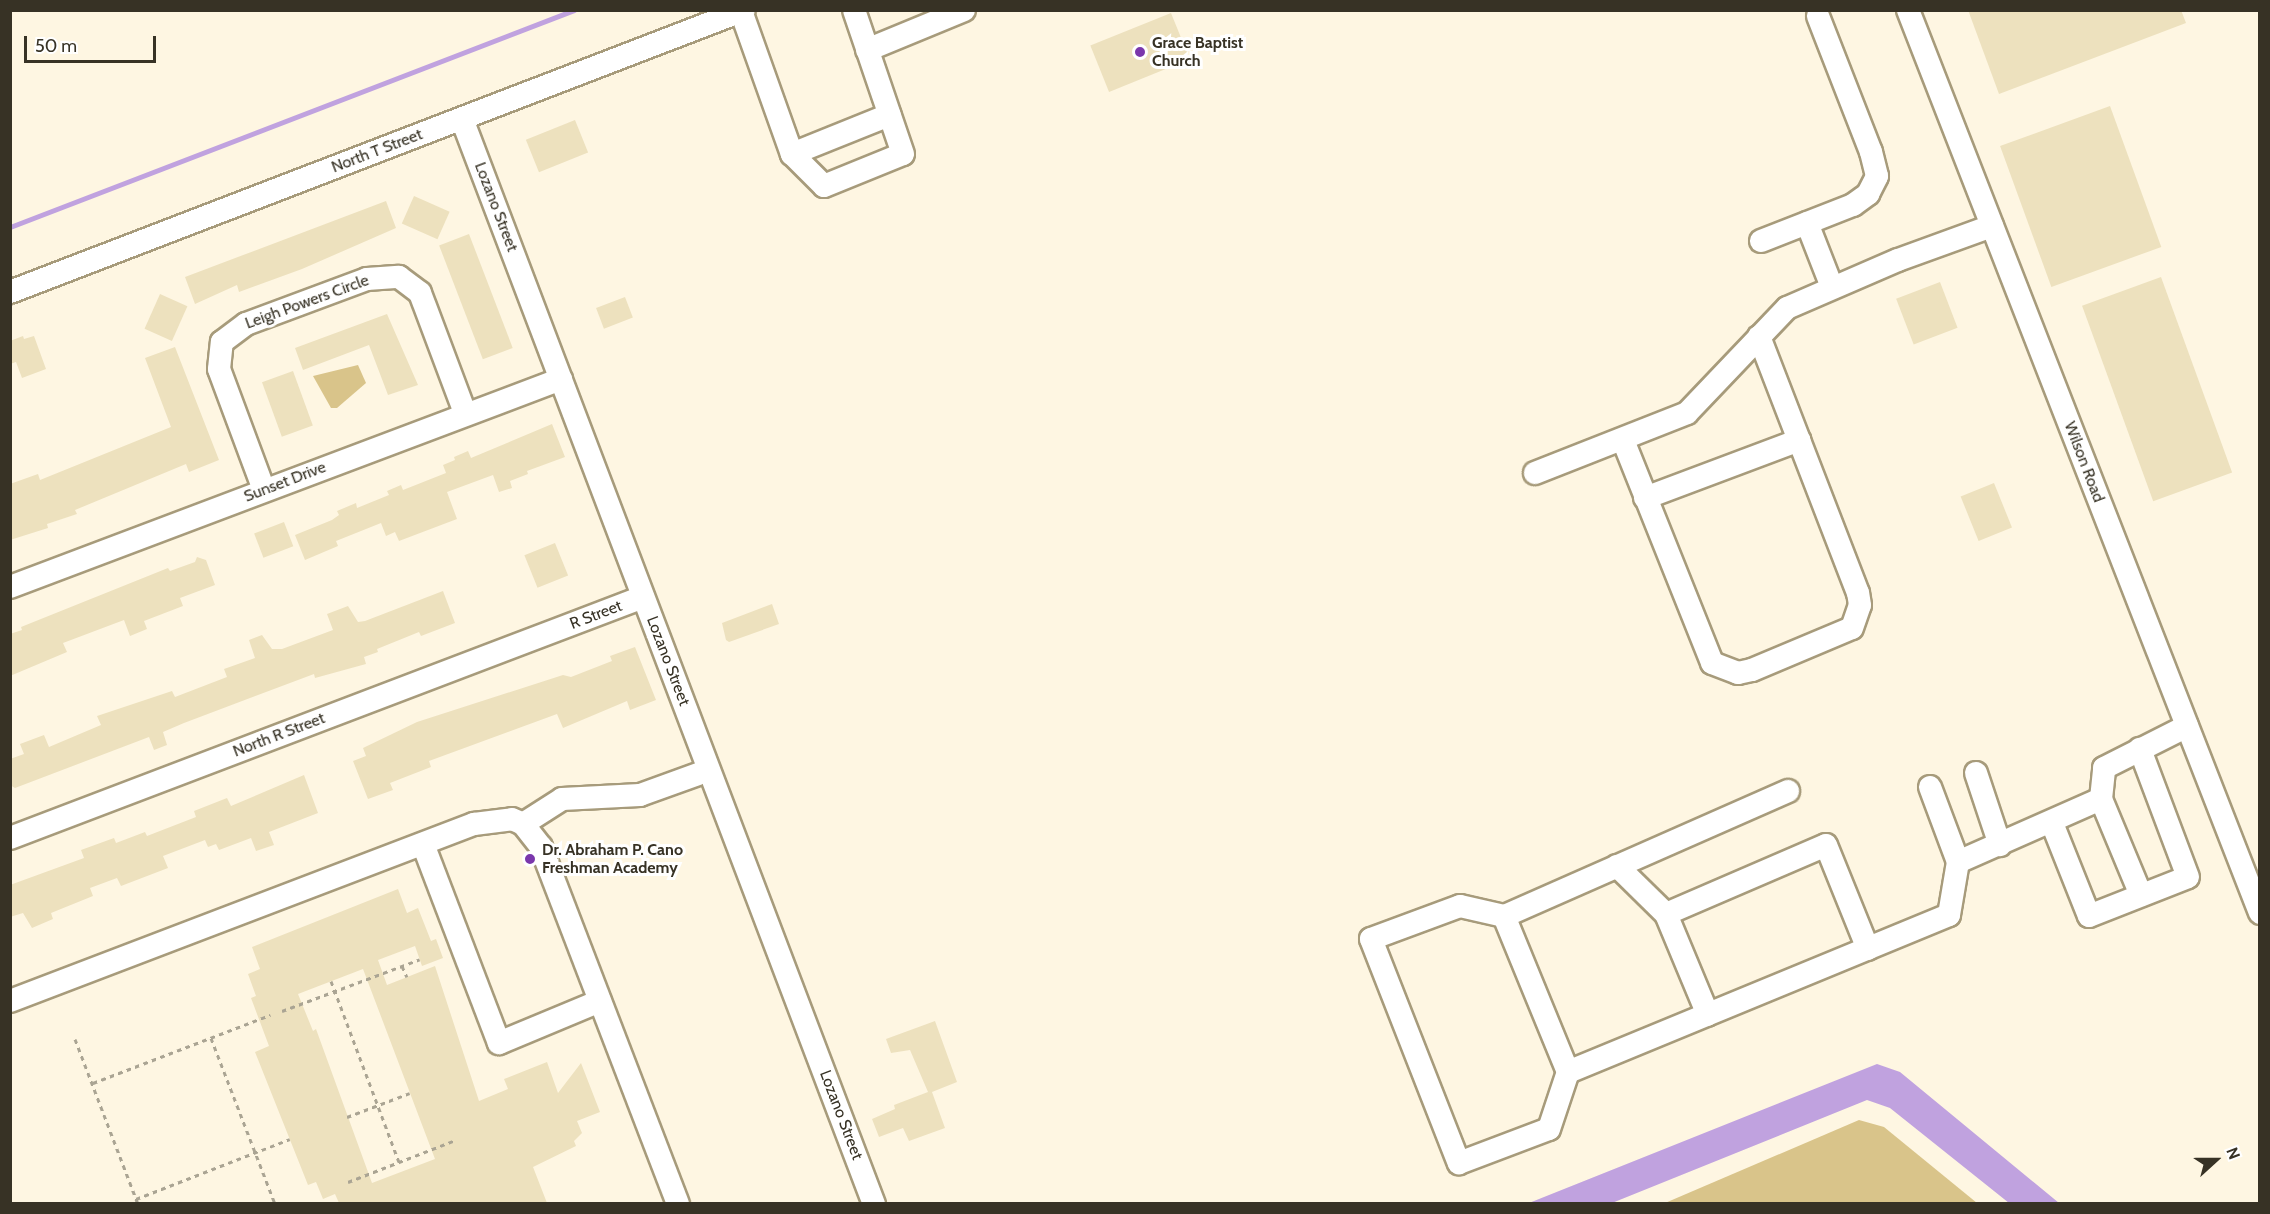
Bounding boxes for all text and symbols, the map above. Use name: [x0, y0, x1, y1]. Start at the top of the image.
scale bar: [27, 24, 159, 62]
place label: Grace Baptist Church: [1152, 33, 1243, 71]
text: 50 m: [35, 35, 77, 57]
marker: Grace Baptist Church: [1133, 45, 1147, 59]
street label: North T Street: [329, 125, 425, 177]
street label: Lozano Street: [470, 160, 522, 254]
street label: Leigh Powers Circle: [243, 271, 371, 333]
street label: Wilson Road: [2060, 419, 2108, 505]
street label: Sunset Drive: [241, 458, 329, 506]
street label: R Street: [567, 596, 625, 634]
street label: Lozano Street: [642, 614, 694, 708]
street label: North R Street: [230, 709, 328, 761]
place label: Dr. Abraham P. Cano Freshman Academy: [542, 840, 683, 878]
marker: Dr. Abraham P. Cano Freshman Academy: [523, 852, 537, 866]
street label: Lozano Street: [815, 1068, 867, 1162]
north arrow: [2186, 1130, 2246, 1190]
text: N: [2222, 1145, 2244, 1162]

